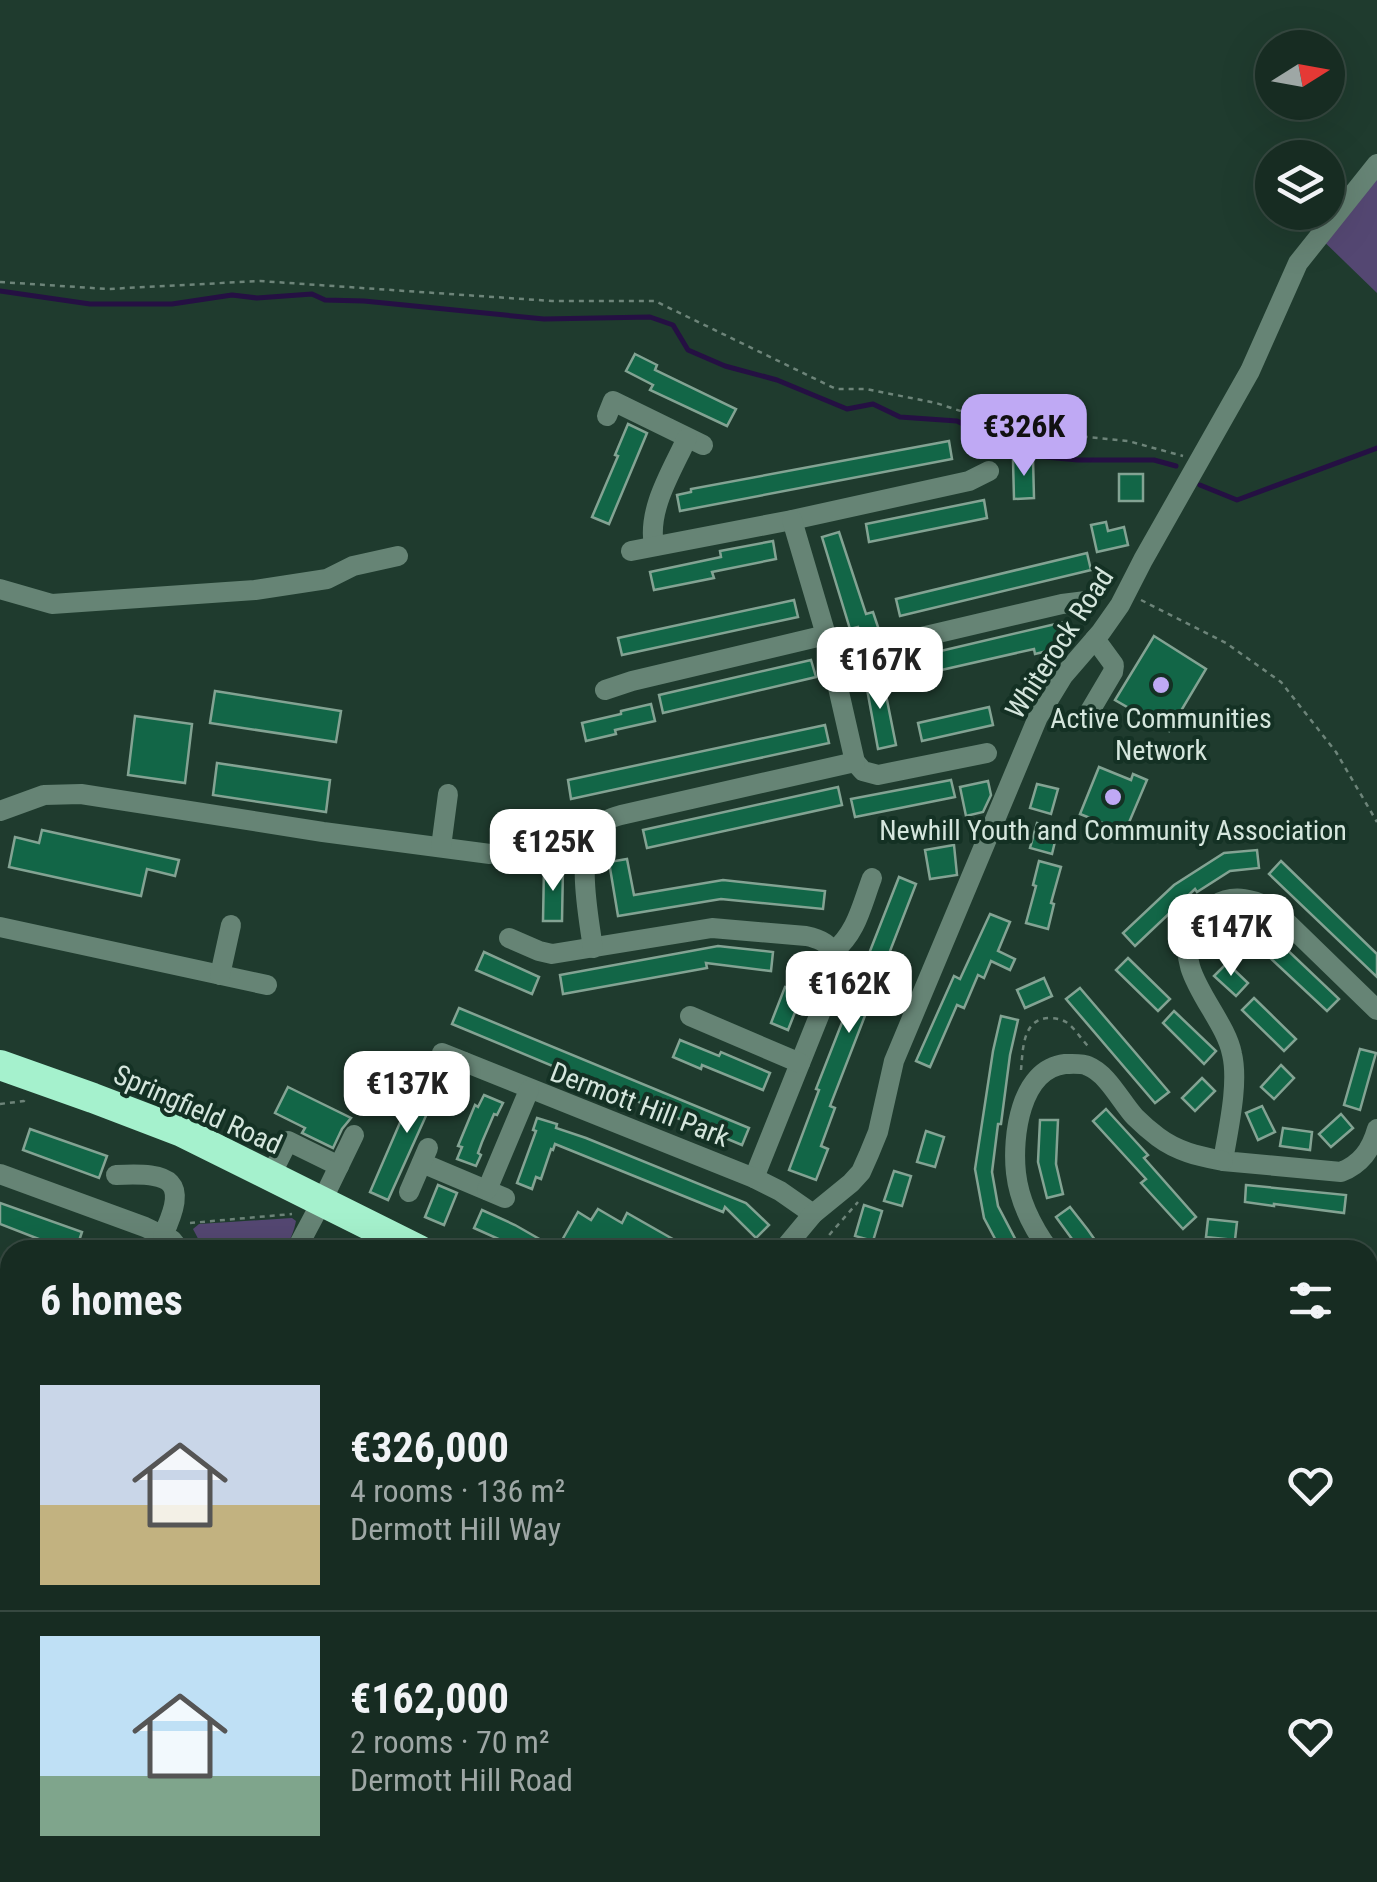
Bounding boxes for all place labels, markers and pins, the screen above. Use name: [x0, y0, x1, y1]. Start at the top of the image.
pin: €326K: [954, 394, 1094, 479]
pin: €167K: [810, 627, 950, 712]
marker: Active Communities Network: [1150, 674, 1172, 696]
place label: Active Communities Network: [1050, 702, 1272, 767]
marker: Newhill Youth and Community Association: [1102, 786, 1124, 808]
pin: €125K: [483, 809, 623, 894]
place label: Newhill Youth and Community Association: [879, 814, 1347, 847]
pin: €147K: [1161, 894, 1301, 979]
pin: €162K: [779, 951, 919, 1036]
pin: €137K: [337, 1051, 477, 1136]

